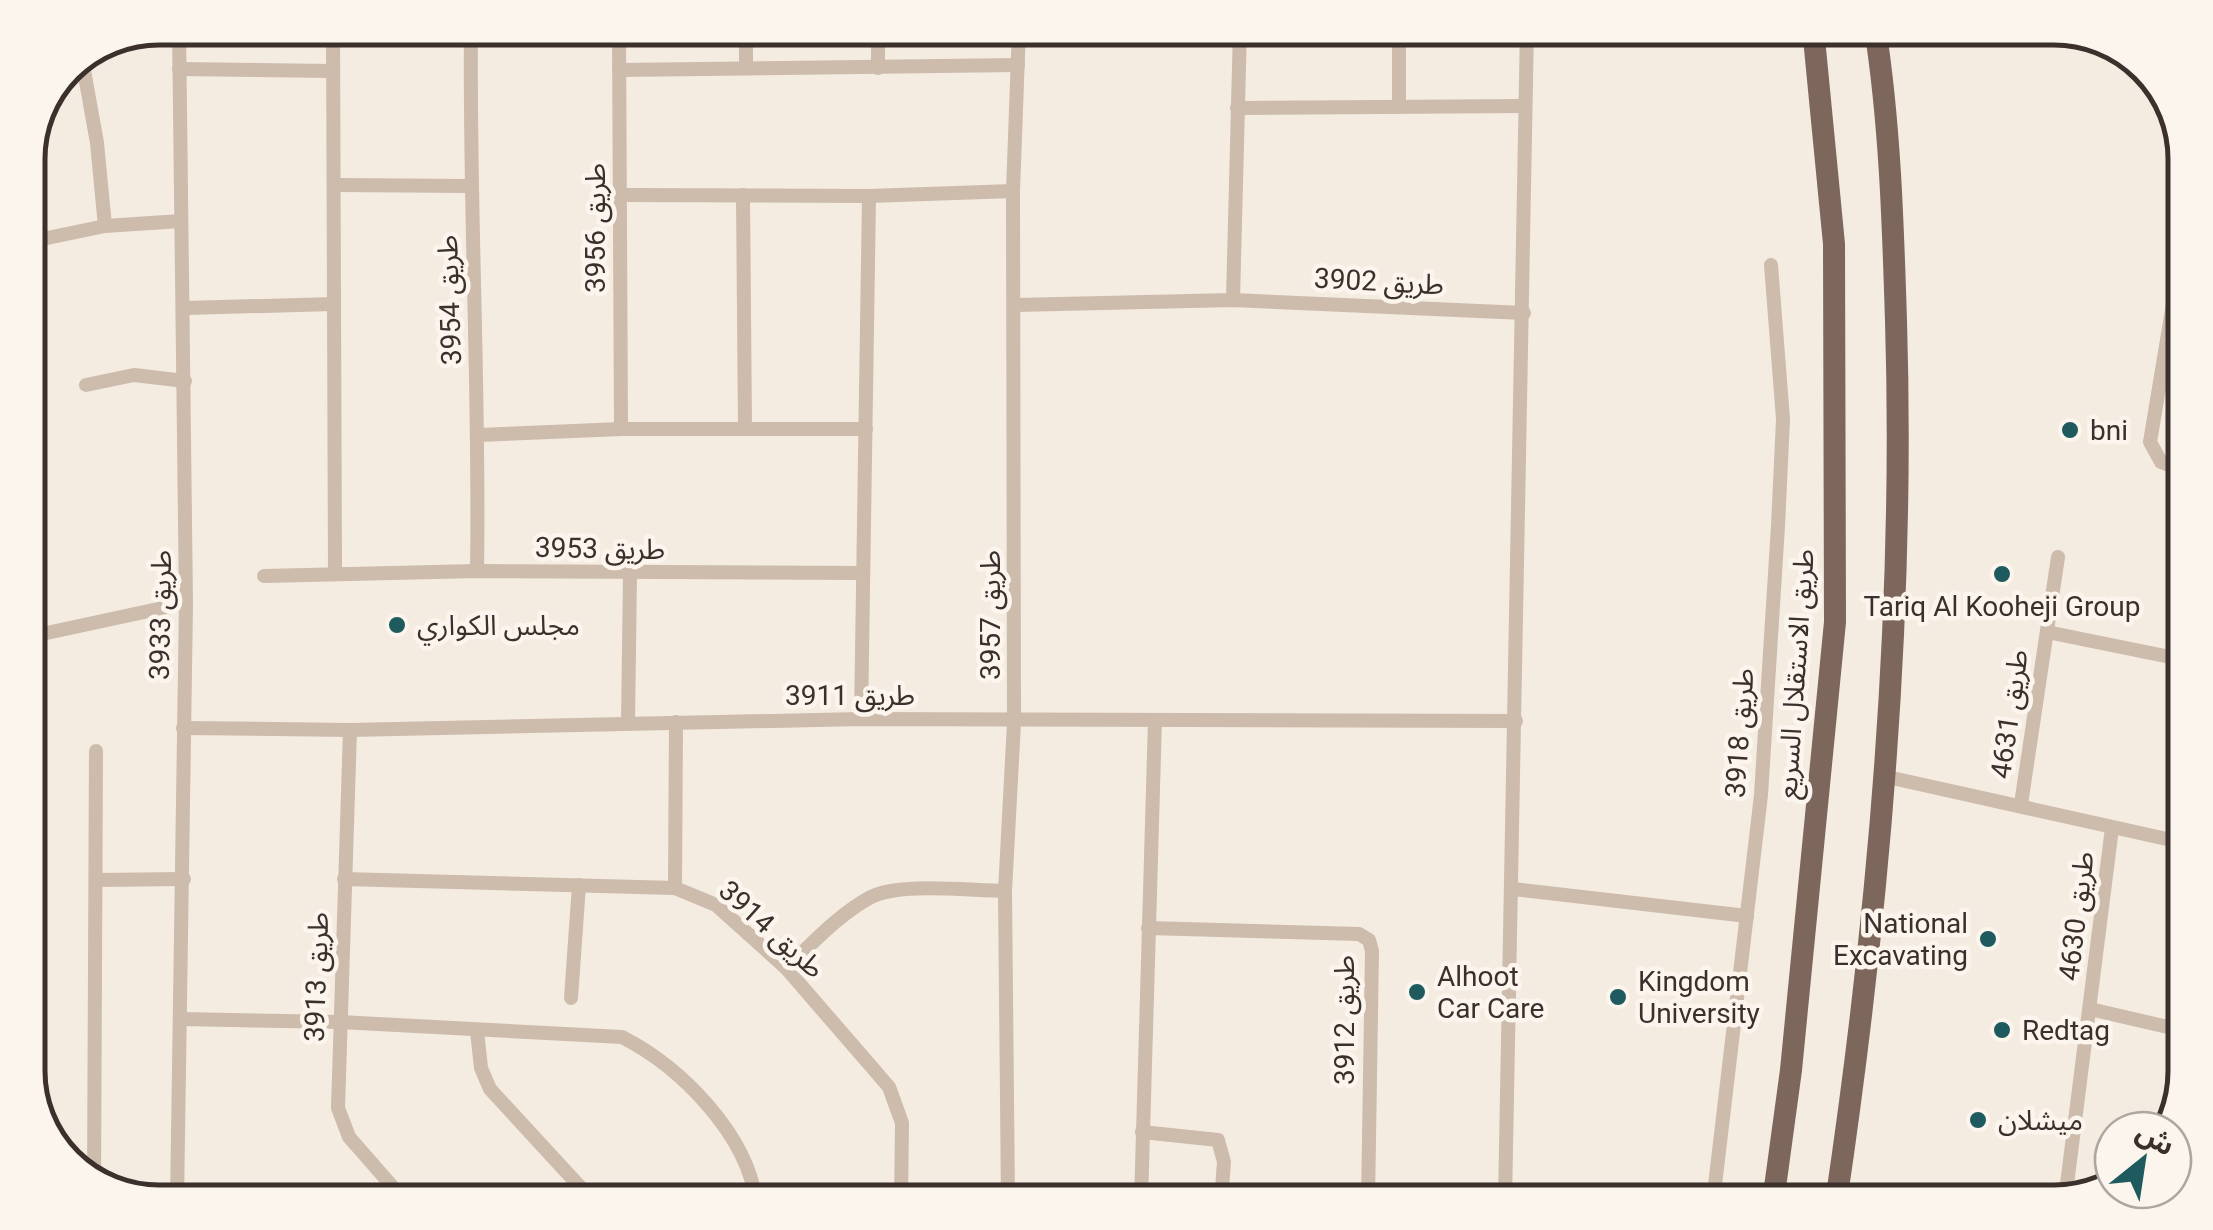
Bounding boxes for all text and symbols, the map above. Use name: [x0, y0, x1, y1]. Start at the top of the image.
street label: طريق 3956: [579, 163, 613, 293]
street label: طريق 3954: [431, 234, 469, 366]
street label: طريق 3902: [1313, 262, 1445, 302]
place label: bni: [2090, 414, 2128, 447]
marker: bni: [2059, 419, 2081, 441]
street label: طريق 3953: [535, 531, 665, 567]
street label: طريق الاستقلال السريع: [1770, 548, 1825, 801]
street label: طريق 3933: [143, 550, 179, 680]
street label: طريق 3957: [974, 550, 1008, 680]
marker: Tariq Al Kooheji Group: [1991, 563, 2013, 585]
place label: Tariq Al Kooheji Group: [1864, 590, 2140, 623]
place label: مجلس الكواري: [417, 609, 580, 646]
marker: مجلس الكواري: [386, 614, 408, 636]
street label: طريق 4631: [1984, 647, 2036, 781]
street label: طريق 3918: [1719, 667, 1761, 799]
street label: طريق 3911: [785, 679, 915, 713]
street label: طريق 4630: [2052, 849, 2102, 983]
street label: طريق 3914: [712, 874, 831, 986]
place label: National Excavating: [1833, 907, 1968, 972]
street label: طريق 3913: [298, 911, 336, 1043]
marker: National Excavating: [1977, 928, 1999, 950]
street label: طريق 3912: [1328, 955, 1362, 1085]
place label: Alhoot Car Care: [1437, 960, 1544, 1025]
place label: Kingdom University: [1638, 965, 1760, 1030]
marker: Alhoot Car Care: [1406, 981, 1428, 1003]
marker: Kingdom University: [1607, 986, 1629, 1008]
place label: Redtag: [2022, 1014, 2110, 1047]
marker: Redtag: [1991, 1019, 2013, 1041]
place label: ميشلان: [1998, 1104, 2083, 1137]
marker: ميشلان: [1967, 1109, 1989, 1131]
north arrow: [2093, 1110, 2193, 1210]
text: ش: [2130, 1115, 2180, 1163]

